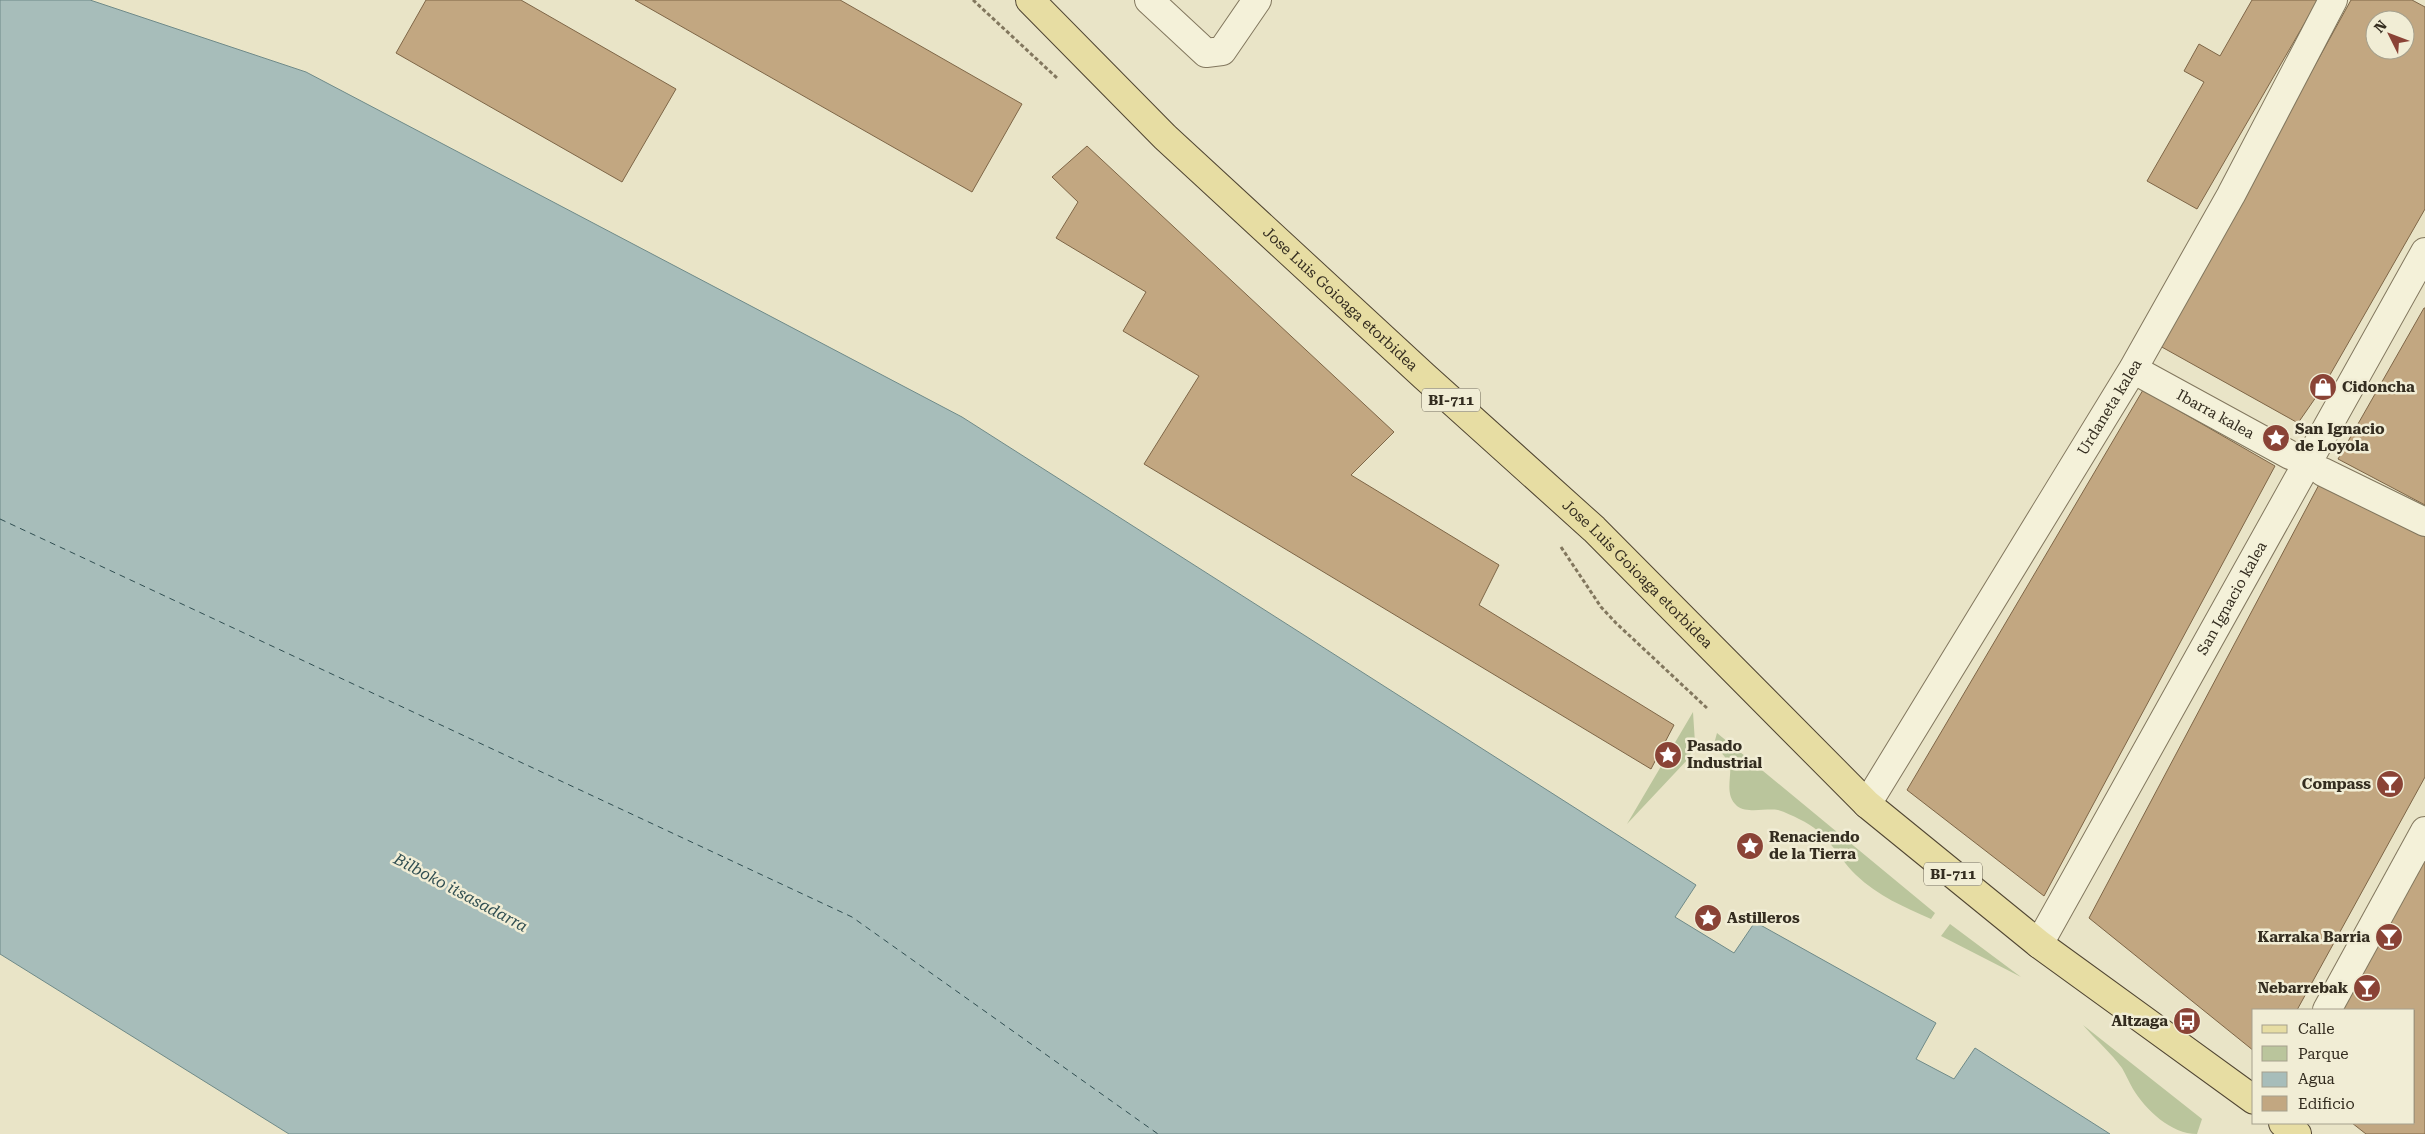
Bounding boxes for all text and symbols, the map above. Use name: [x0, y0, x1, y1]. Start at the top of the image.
north arrow: [2365, 10, 2415, 60]
text: N: [2371, 17, 2390, 36]
street label: Jose Luis Goioaga etorbidea: [1259, 223, 1421, 375]
street label: Urdaneta kalea: [2073, 356, 2146, 458]
shop icon: Cidoncha: [2308, 372, 2338, 402]
place label: Cidoncha: [2342, 378, 2415, 396]
street label: Ibarra kalea: [2174, 386, 2257, 443]
road number: BI-711: [1422, 388, 1480, 412]
place label: San Ignacio de Loyola: [2295, 420, 2385, 455]
place icon: San Ignacio de Loyola: [2261, 423, 2291, 453]
street label: Jose Luis Goioaga etorbidea: [1559, 496, 1716, 652]
street label: San Ignacio kalea: [2193, 538, 2271, 658]
place label: Pasado Industrial: [1687, 737, 1762, 772]
place icon: Pasado Industrial: [1653, 740, 1683, 770]
bar icon: Compass: [2375, 769, 2405, 799]
place label: Compass: [2302, 775, 2371, 793]
place label: Renaciendo de la Tierra: [1769, 828, 1860, 863]
place icon: Renaciendo de la Tierra: [1735, 831, 1765, 861]
water label: Bilboko itsasadarra: [390, 849, 531, 936]
road number: BI-711: [1924, 862, 1982, 886]
place icon: Astilleros: [1693, 903, 1723, 933]
place label: Astilleros: [1727, 909, 1800, 927]
bar icon: Karraka Barria: [2374, 922, 2404, 952]
place label: Karraka Barria: [2257, 928, 2370, 946]
bar icon: Nebarrebak: [2352, 973, 2382, 1003]
place label: Nebarrebak: [2258, 979, 2349, 997]
bus stop icon: Altzaga: [2172, 1006, 2202, 1036]
legend: [2252, 1009, 2415, 1124]
place label: Altzaga: [2111, 1012, 2168, 1030]
text: Calle: [2298, 1020, 2334, 1038]
text: Parque: [2298, 1045, 2349, 1063]
text: Agua: [2298, 1070, 2335, 1088]
text: Edificio: [2298, 1095, 2355, 1113]

